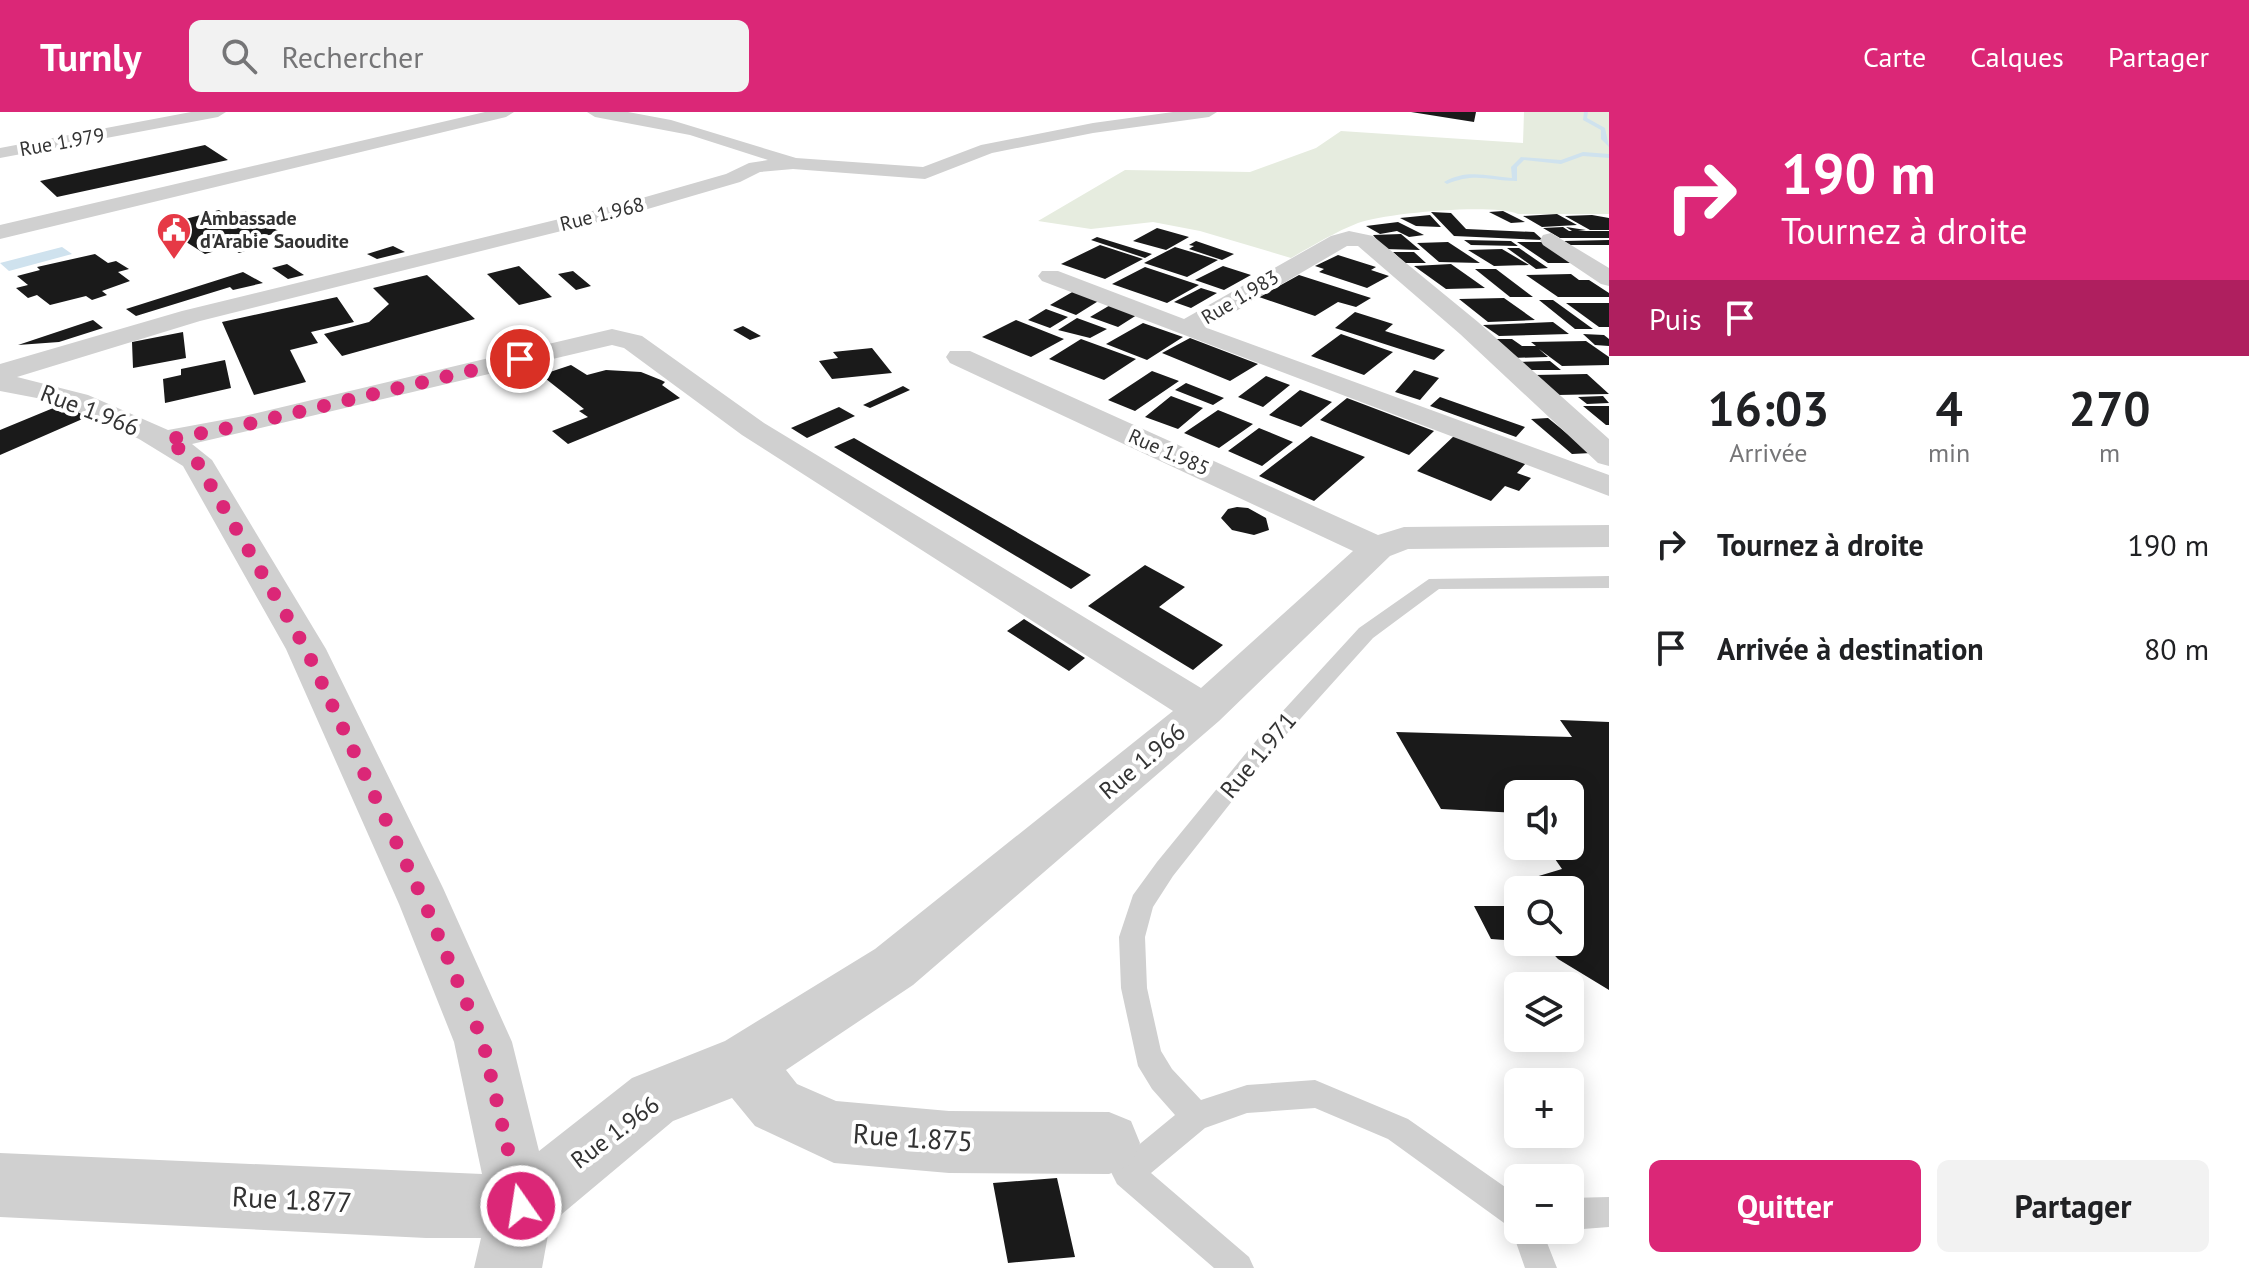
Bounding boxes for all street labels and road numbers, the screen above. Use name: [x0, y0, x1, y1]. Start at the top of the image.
street label: Rue 1.979: [17, 122, 107, 162]
street label: Rue 1.968: [557, 191, 647, 237]
street label: Rue 1.983: [1196, 264, 1284, 330]
street label: Rue 1.966: [36, 377, 144, 443]
street label: Rue 1.985: [1124, 423, 1214, 481]
street label: Rue 1.971: [1213, 706, 1303, 804]
street label: Rue 1.966: [1093, 716, 1191, 806]
street label: Rue 1.966: [565, 1089, 665, 1175]
street label: Rue 1.875: [852, 1114, 974, 1160]
street label: Rue 1.877: [231, 1177, 353, 1221]

